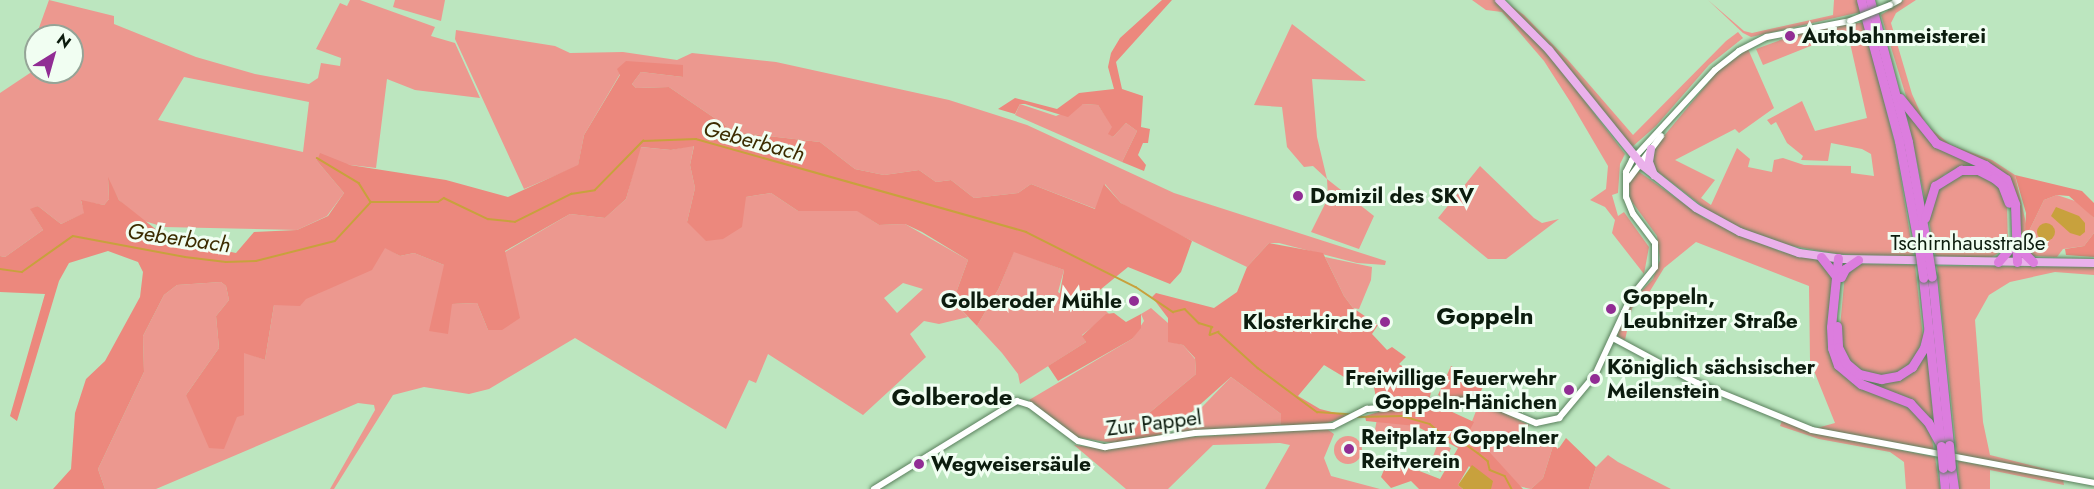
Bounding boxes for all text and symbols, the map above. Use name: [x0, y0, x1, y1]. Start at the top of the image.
place label: Autobahnmeisterei: [1802, 23, 1986, 49]
north arrow: [24, 24, 84, 84]
text: N: [52, 28, 76, 54]
marker: Autobahnmeisterei: [1783, 29, 1797, 43]
water label: Geberbach: [700, 115, 808, 167]
place label: Domizil des SKV: [1310, 183, 1474, 209]
marker: Domizil des SKV: [1291, 189, 1305, 203]
water label: Geberbach: [126, 218, 232, 258]
street label: Tschirnhausstraße: [1891, 230, 2045, 256]
place label: Goppeln, Leubnitzer Straße: [1623, 284, 1798, 334]
place label: Golberoder Mühle: [941, 288, 1122, 314]
marker: Golberoder Mühle: [1127, 294, 1141, 308]
district label: Goppeln: [1436, 302, 1534, 330]
marker: Goppeln, Leubnitzer Straße: [1604, 302, 1618, 316]
place label: Klosterkirche: [1243, 309, 1373, 335]
marker: Klosterkirche: [1378, 315, 1392, 329]
place label: Königlich sächsischer Meilenstein: [1607, 354, 1815, 404]
place label: Freiwillige Feuerwehr Goppeln-Hänichen: [1345, 365, 1557, 415]
marker: Königlich sächsischer Meilenstein: [1588, 372, 1602, 386]
district label: Golberode: [892, 383, 1012, 411]
marker: Freiwillige Feuerwehr Goppeln-Hänichen: [1562, 383, 1576, 397]
street label: Zur Pappel: [1105, 405, 1203, 441]
place label: Reitplatz Goppelner Reitverein: [1361, 424, 1559, 474]
marker: Reitplatz Goppelner Reitverein: [1342, 442, 1356, 456]
place label: Wegweisersäule: [931, 451, 1091, 477]
marker: Wegweisersäule: [912, 457, 926, 471]

